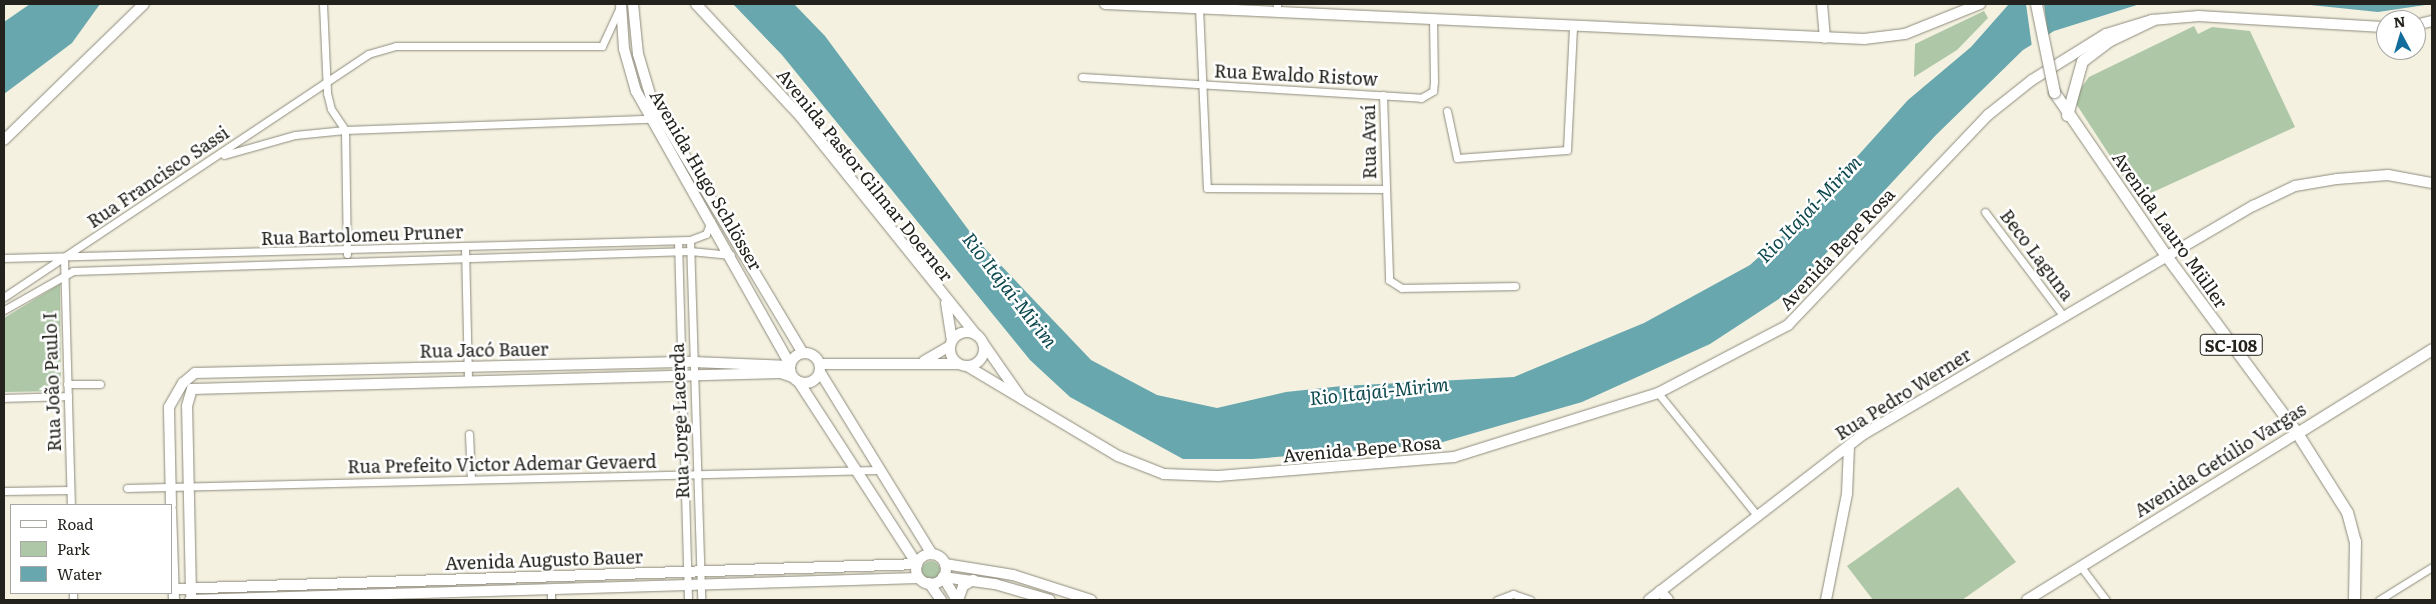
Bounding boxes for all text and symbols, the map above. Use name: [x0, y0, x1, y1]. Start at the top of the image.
north arrow: [2376, 10, 2426, 60]
text: N: [2393, 11, 2406, 32]
street label: Rua Ewaldo Ristow: [1214, 60, 1378, 90]
street label: Avenida Pastor Gilmar Doerner: [773, 64, 957, 286]
street label: Avenida Hugo Schlösser: [645, 86, 767, 274]
street label: Rua Avaí: [1358, 104, 1380, 180]
street label: Rua Francisco Sassi: [83, 122, 233, 232]
street label: Avenida Lauro Müller: [2108, 148, 2232, 312]
water label: Rio Itajaí-Mirim: [1752, 151, 1866, 267]
street label: Avenida Bepe Rosa: [1775, 184, 1899, 314]
street label: Beco Laguna: [1996, 205, 2078, 305]
street label: Rua Bartolomeu Pruner: [260, 221, 464, 249]
water label: Rio Itajaí-Mirim: [958, 228, 1062, 352]
street label: Rua João Paulo I: [39, 312, 65, 452]
road number: SC-108: [2200, 332, 2262, 358]
street label: Rua Jacó Bauer: [419, 338, 549, 362]
street label: Rua Jorge Lacerda: [666, 343, 694, 499]
street label: Rua Pedro Werner: [1831, 344, 1975, 444]
water label: Rio Itajaí-Mirim: [1308, 372, 1450, 410]
street label: Avenida Getúlio Vargas: [2130, 398, 2310, 522]
street label: Avenida Bepe Rosa: [1282, 431, 1442, 467]
street label: Rua Prefeito Victor Ademar Gevaerd: [347, 451, 657, 477]
legend: [10, 504, 172, 594]
text: Road: [57, 512, 93, 535]
text: Park: [57, 537, 90, 560]
street label: Avenida Augusto Bauer: [445, 546, 643, 574]
text: Water: [57, 562, 102, 585]

